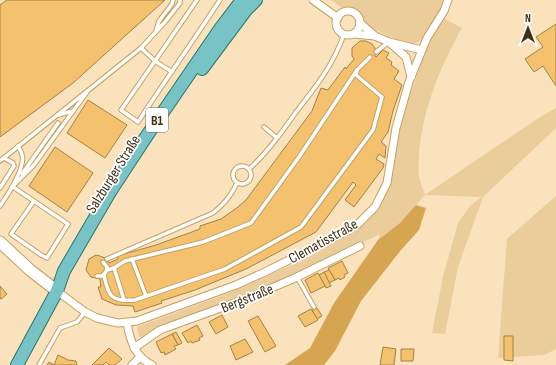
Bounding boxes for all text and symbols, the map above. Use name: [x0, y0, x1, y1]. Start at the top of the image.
north arrow: [508, 8, 548, 48]
text: N: [525, 12, 531, 25]
road number: B1: [146, 108, 168, 132]
street label: Salzburger Straße: [82, 132, 145, 217]
street label: Clematisstraße: [285, 215, 361, 268]
street label: Bergstraße: [218, 279, 276, 318]

